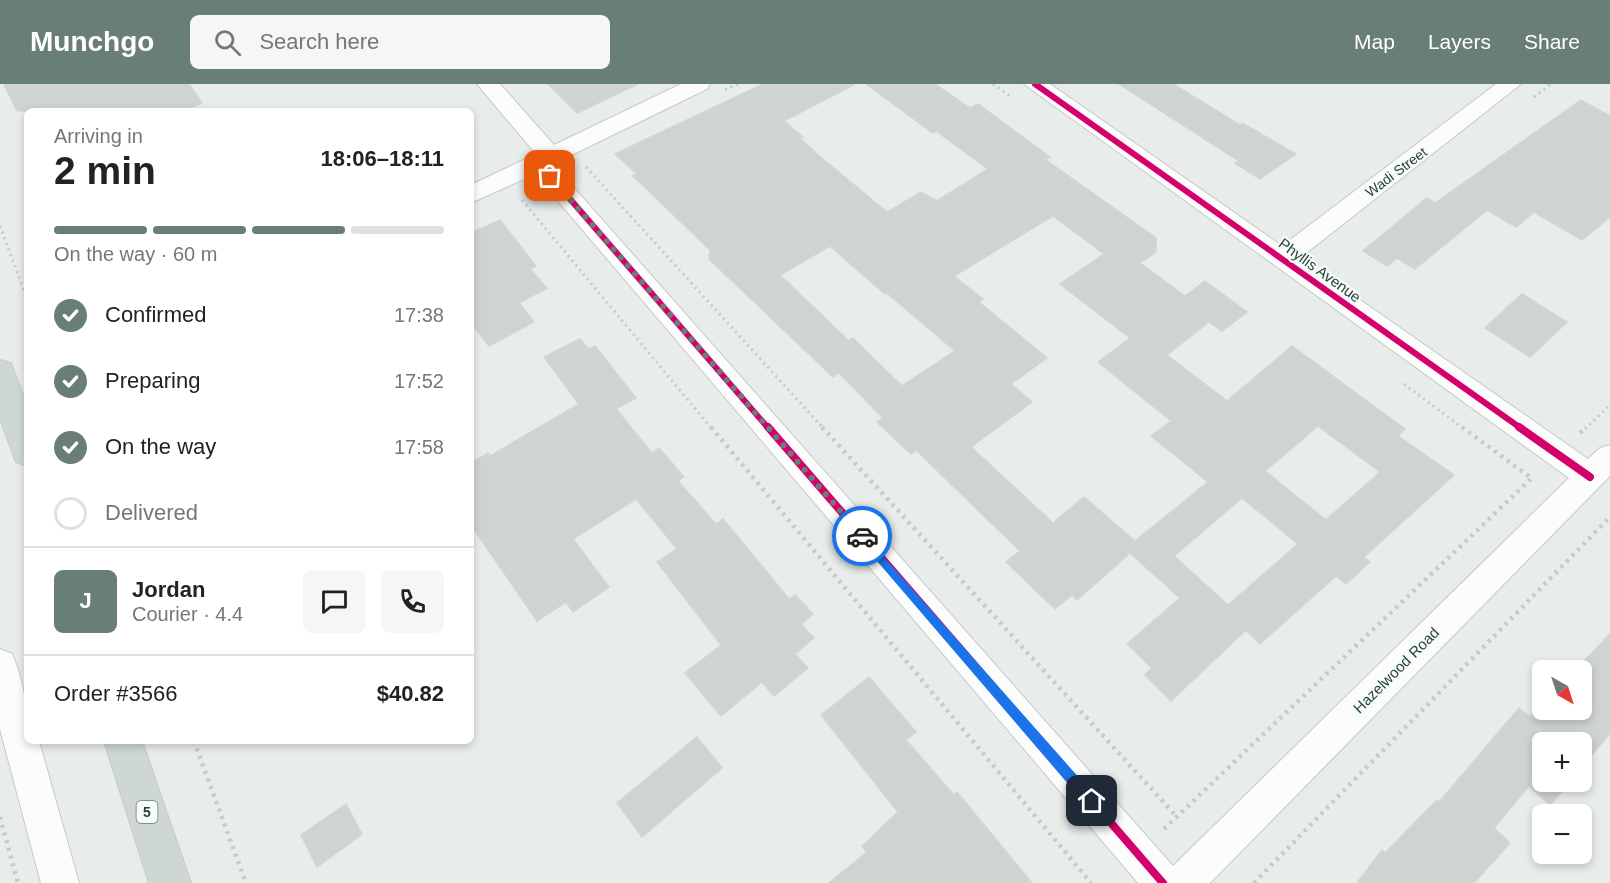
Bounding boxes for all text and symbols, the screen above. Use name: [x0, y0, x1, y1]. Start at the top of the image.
search box: [190, 15, 610, 69]
text: Munchgo: [30, 26, 154, 57]
icon: search: [211, 26, 244, 59]
text: Search here: [259, 29, 379, 54]
text: Map: [1354, 30, 1395, 53]
text: Layers: [1428, 30, 1491, 53]
text: Share: [1524, 30, 1580, 53]
text: Arriving in: [54, 125, 143, 147]
street label: Wadi Street: [1362, 144, 1430, 200]
text: 18:06–18:11: [320, 146, 444, 171]
text: 2 min: [54, 149, 156, 192]
pin: [524, 150, 575, 201]
icon: bag: [533, 159, 566, 192]
street label: Phyllis Avenue: [1276, 235, 1364, 305]
text: On the way · 60 m: [54, 243, 217, 265]
icon: check: [54, 299, 87, 332]
text: Confirmed: [105, 302, 206, 327]
text: 17:38: [394, 304, 444, 326]
icon: check: [54, 365, 87, 398]
text: Preparing: [105, 368, 200, 393]
text: 17:52: [394, 370, 444, 392]
icon: check: [54, 431, 87, 464]
text: On the way: [105, 434, 216, 459]
text: 17:58: [394, 436, 444, 458]
text: Delivered: [105, 500, 198, 525]
courier: [832, 506, 892, 566]
icon: car: [846, 520, 879, 553]
button: chat: [303, 570, 366, 633]
button: phone: [381, 570, 444, 633]
text: Jordan: [132, 577, 205, 602]
text: J: [79, 588, 92, 613]
text: Courier · 4.4: [132, 603, 243, 625]
street label: Hazelwood Road: [1350, 624, 1442, 716]
north arrow: [1532, 660, 1592, 720]
map controls: [1532, 660, 1592, 864]
text: Order #3566: [54, 681, 178, 706]
text: $40.82: [377, 681, 444, 706]
button: +: [1532, 732, 1592, 792]
pin: [1066, 775, 1117, 826]
icon: home: [1075, 784, 1108, 817]
road number: 5: [136, 801, 158, 823]
button: −: [1532, 804, 1592, 864]

